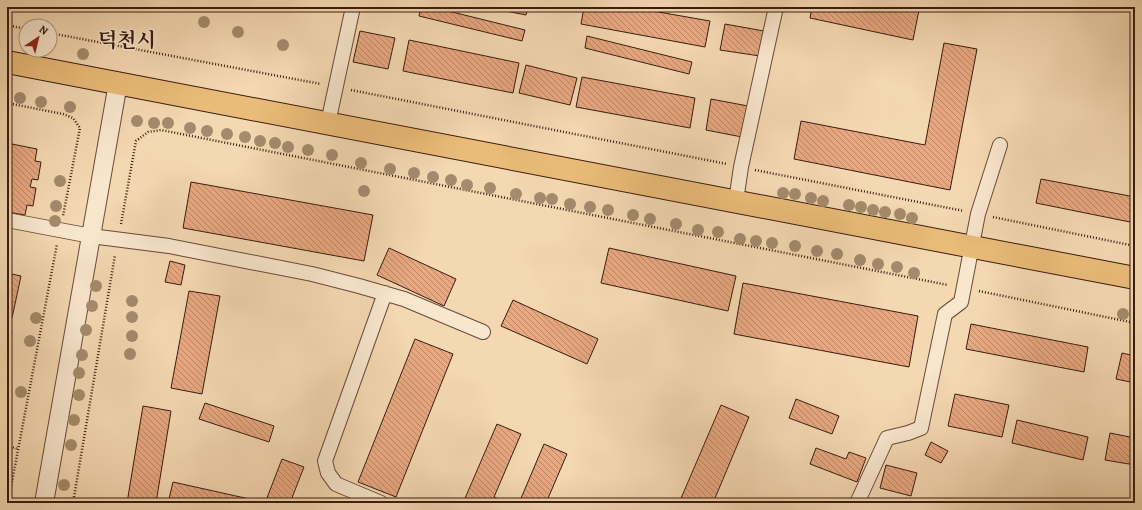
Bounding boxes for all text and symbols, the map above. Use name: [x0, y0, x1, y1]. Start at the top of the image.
north arrow: [18, 18, 58, 58]
text: N: [36, 22, 51, 39]
district label: 덕천시: [98, 27, 156, 54]

